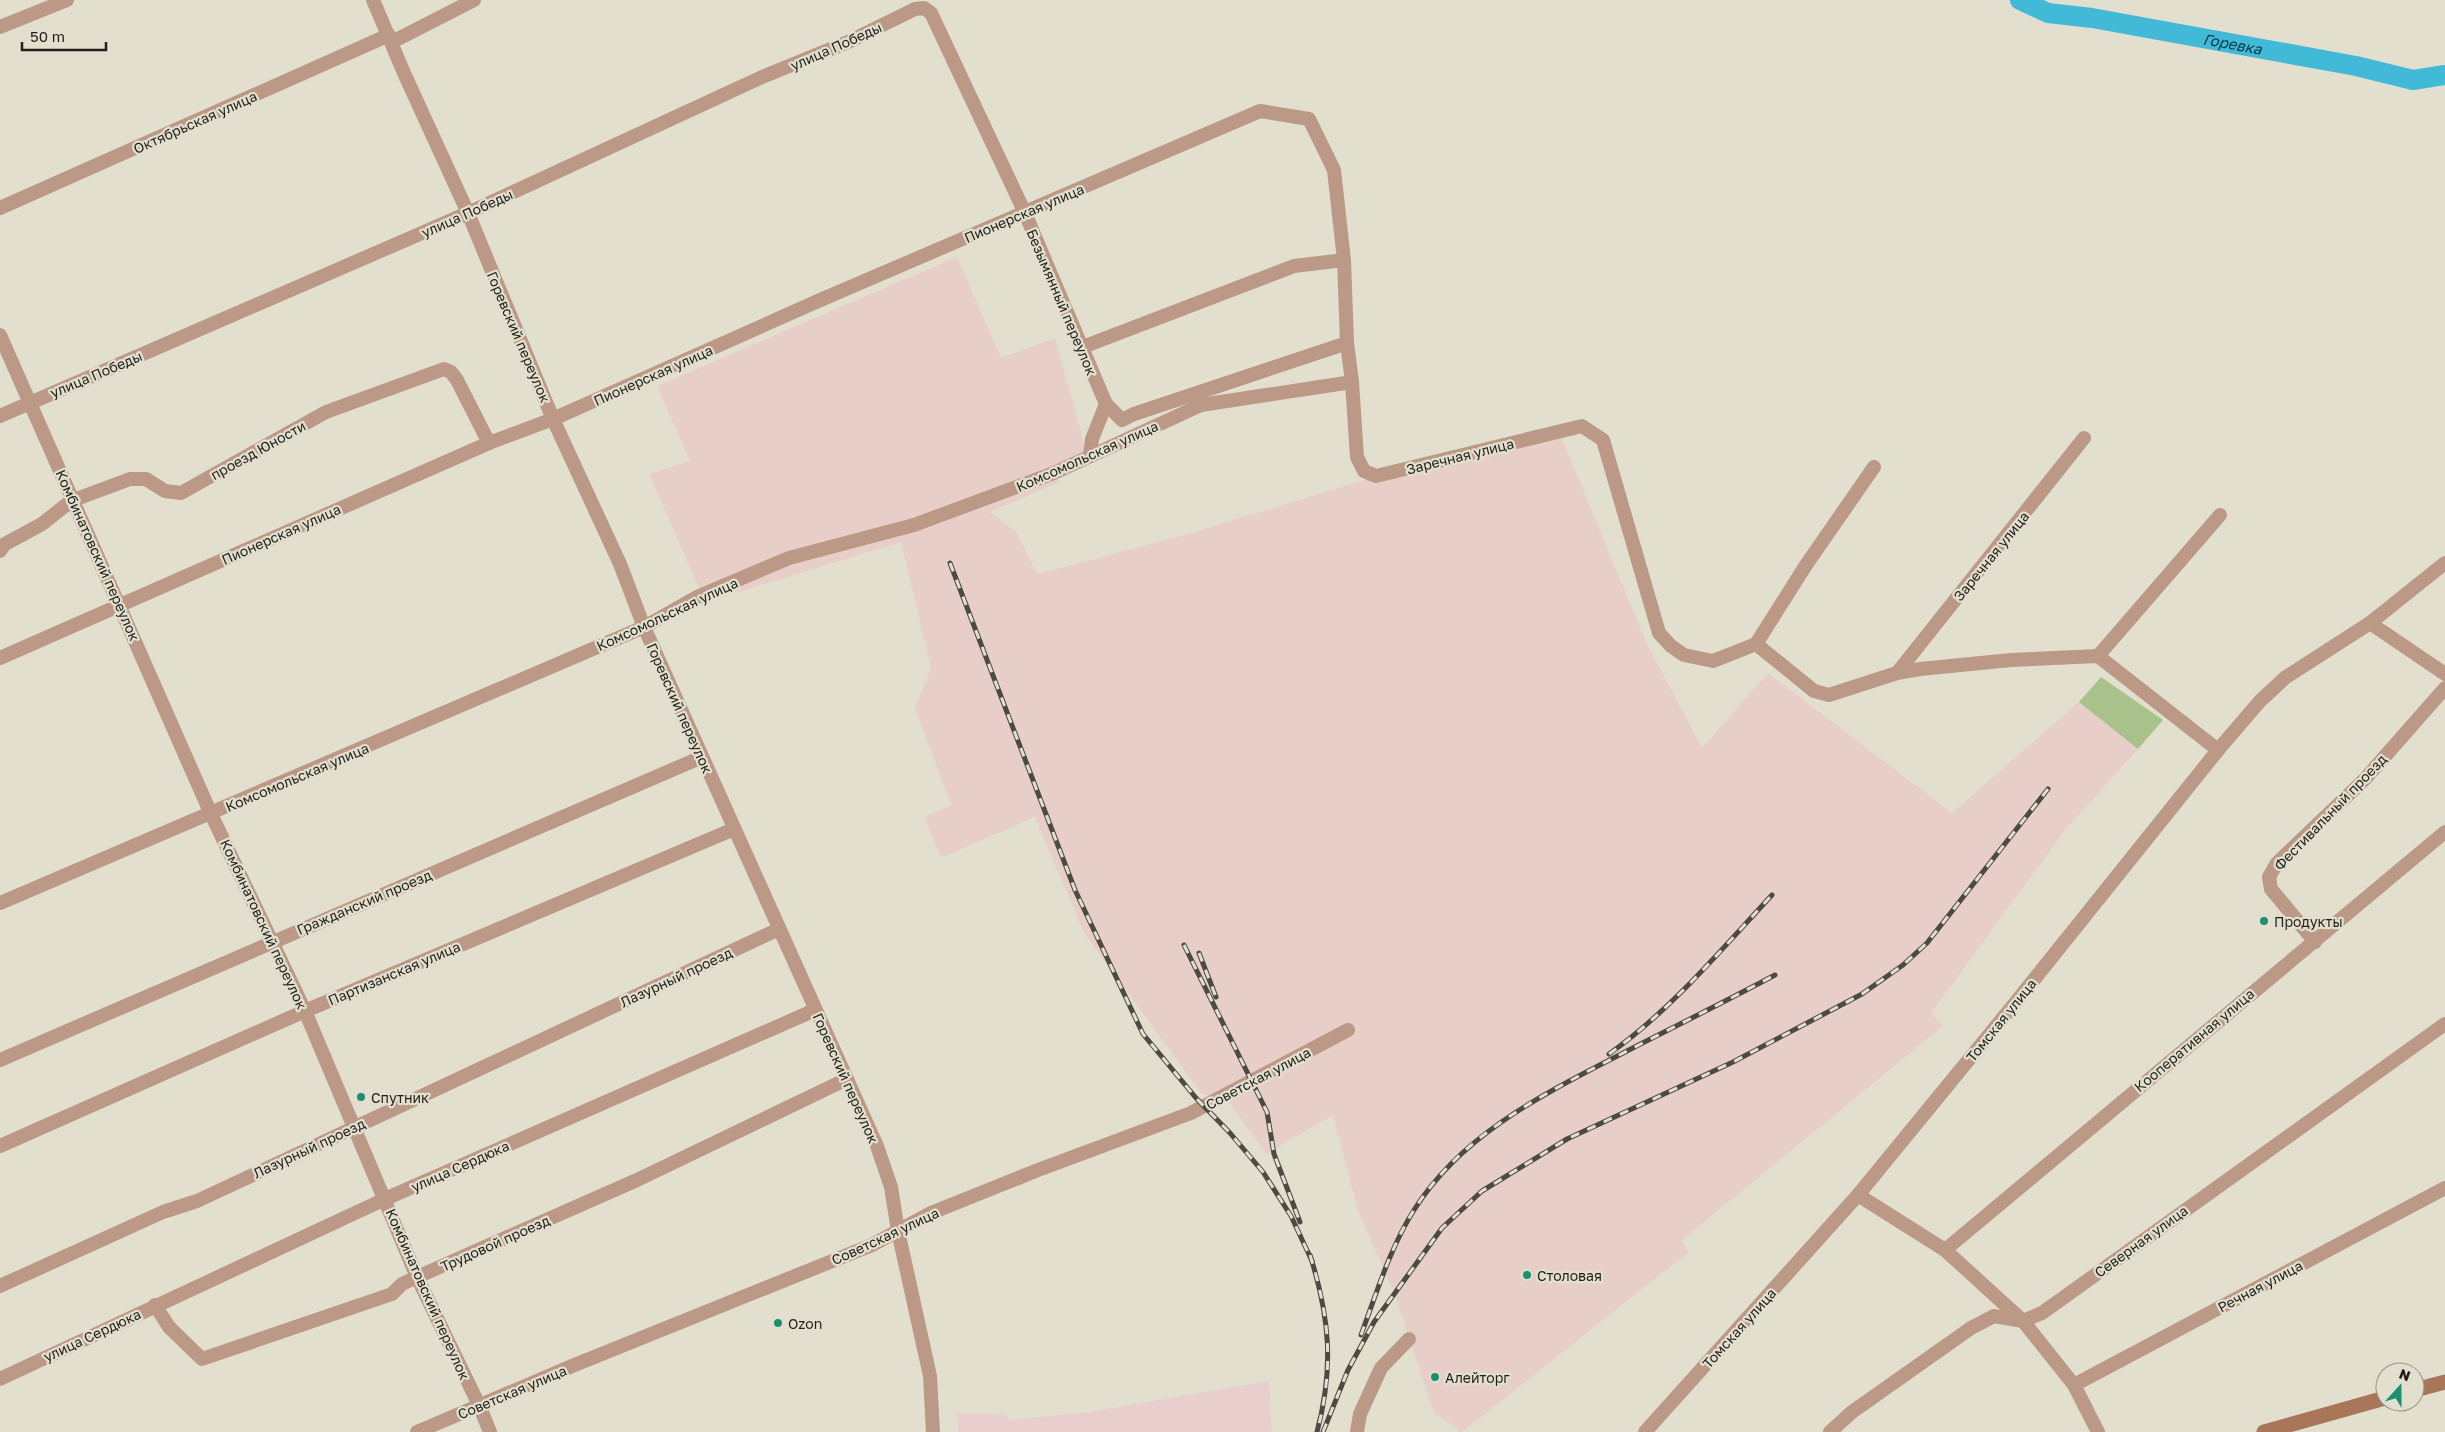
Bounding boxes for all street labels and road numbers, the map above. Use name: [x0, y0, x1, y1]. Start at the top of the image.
street label: улица Победы: [788, 18, 884, 74]
street label: Октябрьская улица: [131, 87, 259, 157]
street label: Пионерская улица: [961, 180, 1087, 246]
street label: улица Победы: [419, 185, 515, 241]
street label: Безымянный переулок: [1023, 226, 1101, 378]
street label: Горевский переулок: [484, 269, 554, 405]
street label: Пионерская улица: [591, 341, 715, 409]
street label: улица Победы: [47, 347, 145, 401]
street label: проезд Юности: [207, 417, 309, 483]
street label: Комсомольская улица: [1013, 417, 1161, 495]
street label: Заречная улица: [1404, 434, 1516, 478]
street label: Комбинатовский переулок: [52, 467, 144, 643]
street label: Пионерская улица: [219, 500, 343, 568]
street label: Заречная улица: [1950, 508, 2032, 604]
street label: Комсомольская улица: [594, 574, 740, 654]
street label: Горевский переулок: [644, 640, 716, 776]
street label: Комсомольская улица: [223, 739, 371, 815]
street label: Фестивальный проезд: [2270, 750, 2390, 874]
street label: Комбинатовский переулок: [217, 836, 311, 1012]
street label: Гражданский проезд: [294, 866, 434, 938]
street label: Партизанская улица: [325, 937, 463, 1009]
street label: Лазурный проезд: [617, 943, 735, 1010]
street label: Томская улица: [1962, 975, 2040, 1065]
street label: Кооперативная улица: [2131, 985, 2257, 1095]
street label: Горевский переулок: [810, 1010, 882, 1146]
street label: Советская улица: [1203, 1043, 1313, 1113]
street label: Лазурный проезд: [250, 1114, 368, 1181]
street label: улица Сердюка: [408, 1137, 512, 1195]
street label: Северная улица: [2091, 1201, 2191, 1281]
street label: Советская улица: [829, 1204, 941, 1268]
street label: Комбинатовский переулок: [382, 1206, 474, 1382]
street label: Трудовой проезд: [438, 1211, 553, 1275]
street label: Речная улица: [2215, 1256, 2305, 1316]
street label: Томская улица: [1699, 1284, 1779, 1372]
street label: улица Сердюка: [40, 1305, 144, 1365]
street label: Советская улица: [455, 1361, 569, 1423]

